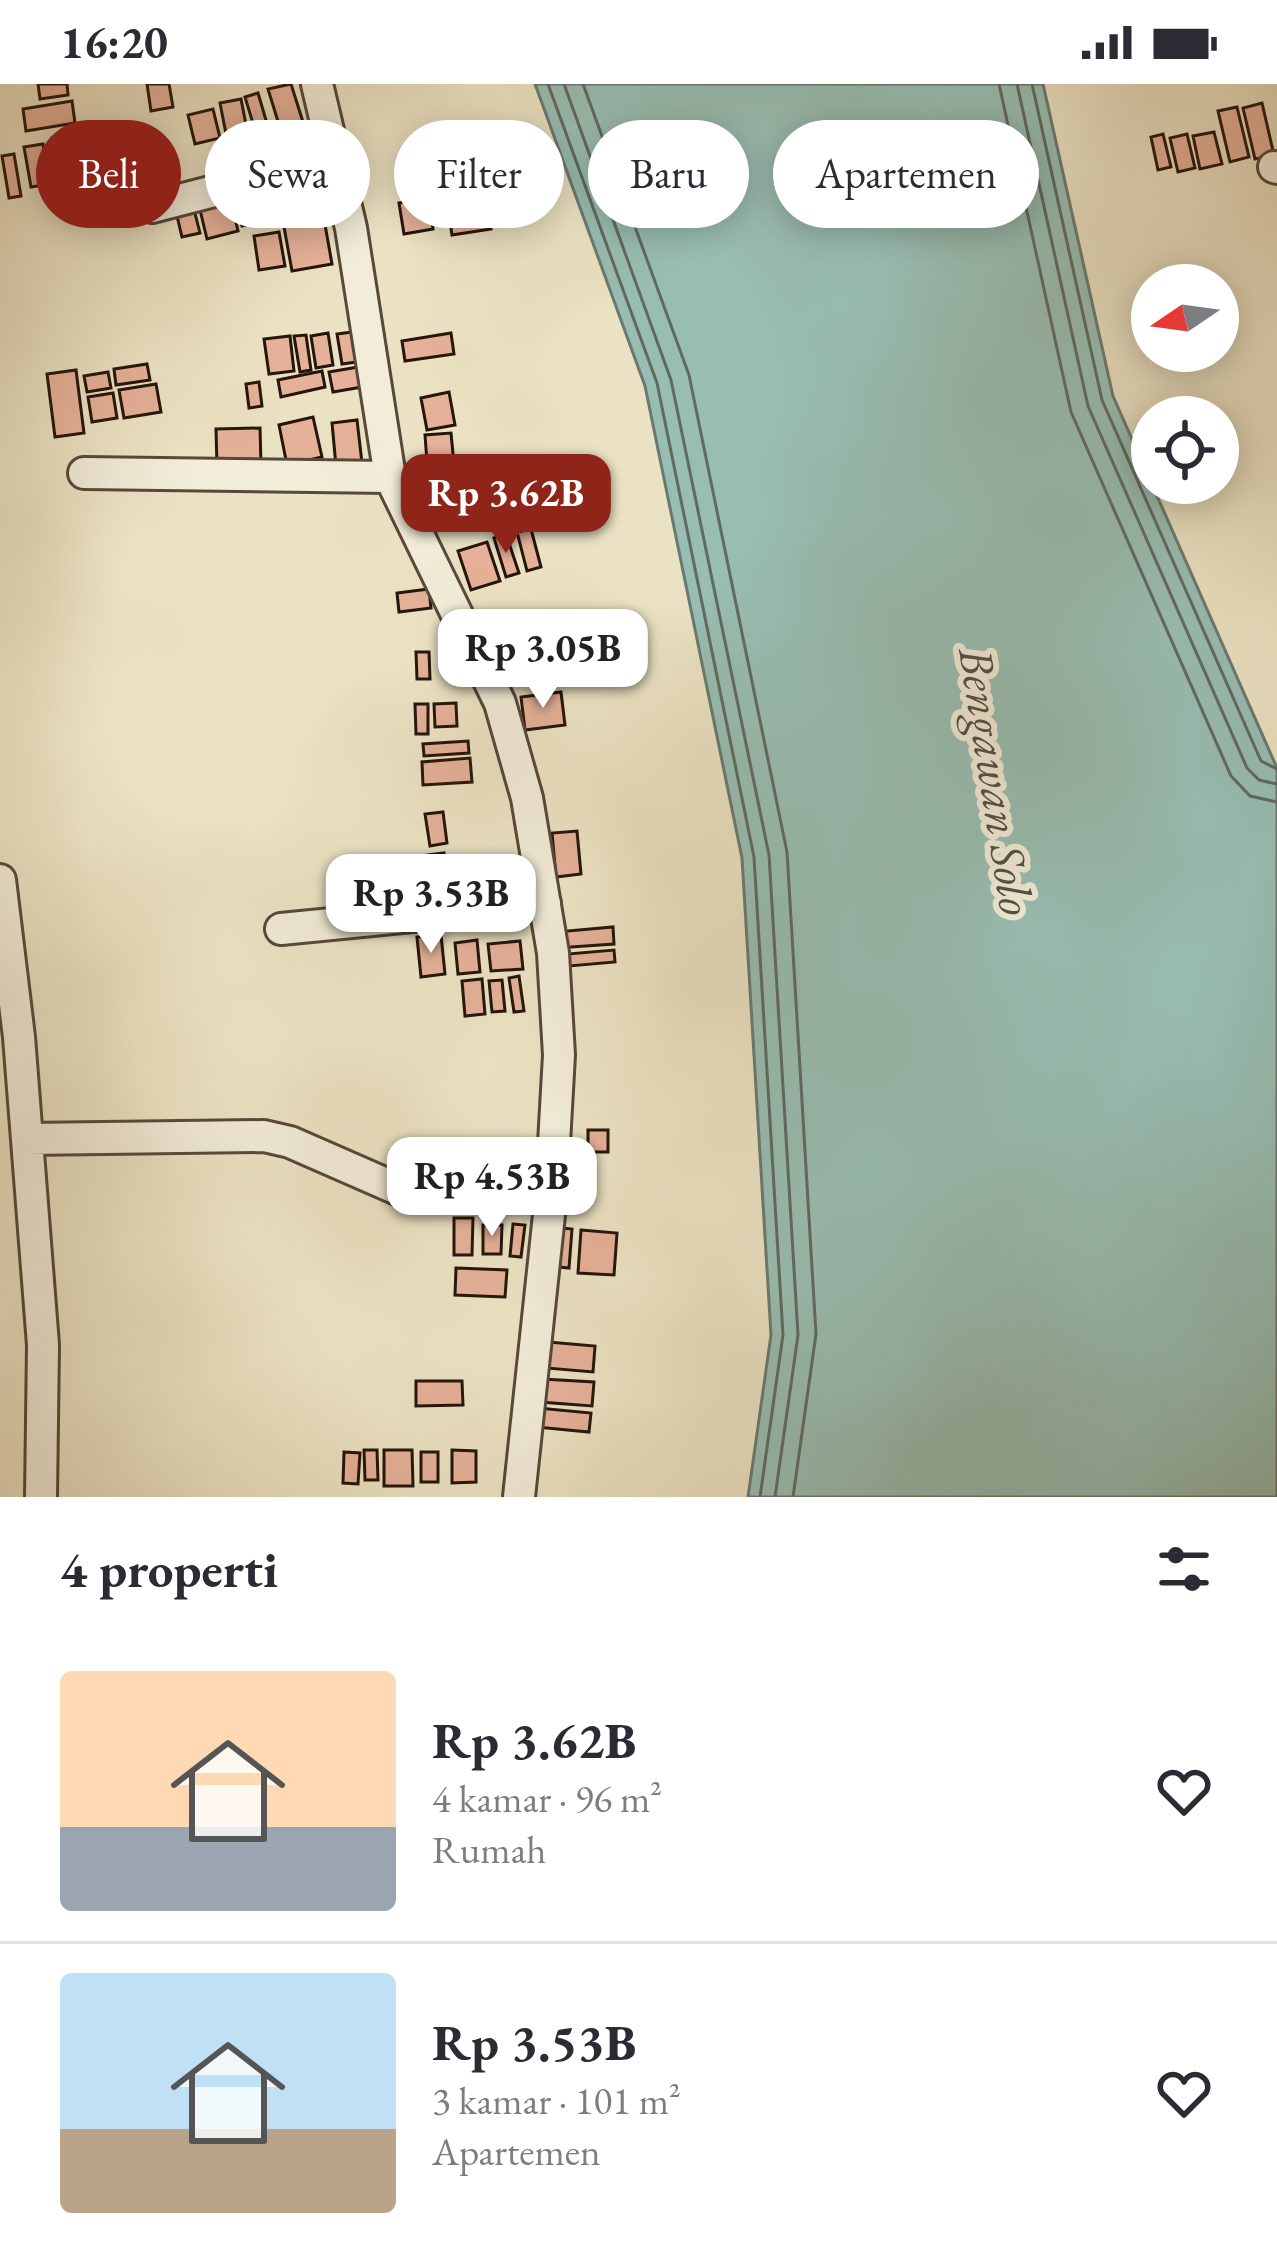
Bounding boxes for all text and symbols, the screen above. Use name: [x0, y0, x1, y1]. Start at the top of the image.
text: 16:20: [60, 13, 168, 71]
chip: Beli: [36, 120, 181, 228]
chip: Sewa: [205, 120, 370, 228]
chip: Filter: [394, 120, 564, 228]
chip: Baru: [588, 120, 749, 228]
chip: Apartemen: [773, 120, 1039, 228]
north arrow: [1131, 264, 1239, 372]
map controls: [1131, 264, 1239, 504]
button: locate: [1131, 396, 1239, 504]
pin: Rp 3.62B: [382, 454, 630, 556]
text: Rp 3.62B: [428, 467, 584, 518]
pin: Rp 3.05B: [419, 609, 667, 711]
text: Rp 3.05B: [465, 622, 621, 673]
water label: Bengawan Solo: [945, 641, 1049, 920]
pin: Rp 3.53B: [307, 854, 555, 956]
text: Rp 3.53B: [353, 867, 509, 918]
pin: Rp 4.53B: [368, 1137, 616, 1239]
text: Rp 4.53B: [414, 1150, 570, 1201]
text: 4 properti: [60, 1536, 278, 1602]
icon: filters: [1151, 1536, 1217, 1602]
text: Rp 3.62B: [432, 1707, 636, 1773]
icon: home: [156, 1719, 300, 1863]
icon: heart: [1151, 1758, 1217, 1824]
text: 4 kamar · 96 m²: [432, 1773, 662, 1824]
text: Rumah: [432, 1824, 546, 1875]
text: Rp 3.53B: [432, 2009, 636, 2075]
icon: home: [156, 2021, 300, 2165]
icon: heart: [1151, 2060, 1217, 2126]
text: 3 kamar · 101 m²: [432, 2075, 681, 2126]
text: Apartemen: [432, 2126, 601, 2177]

